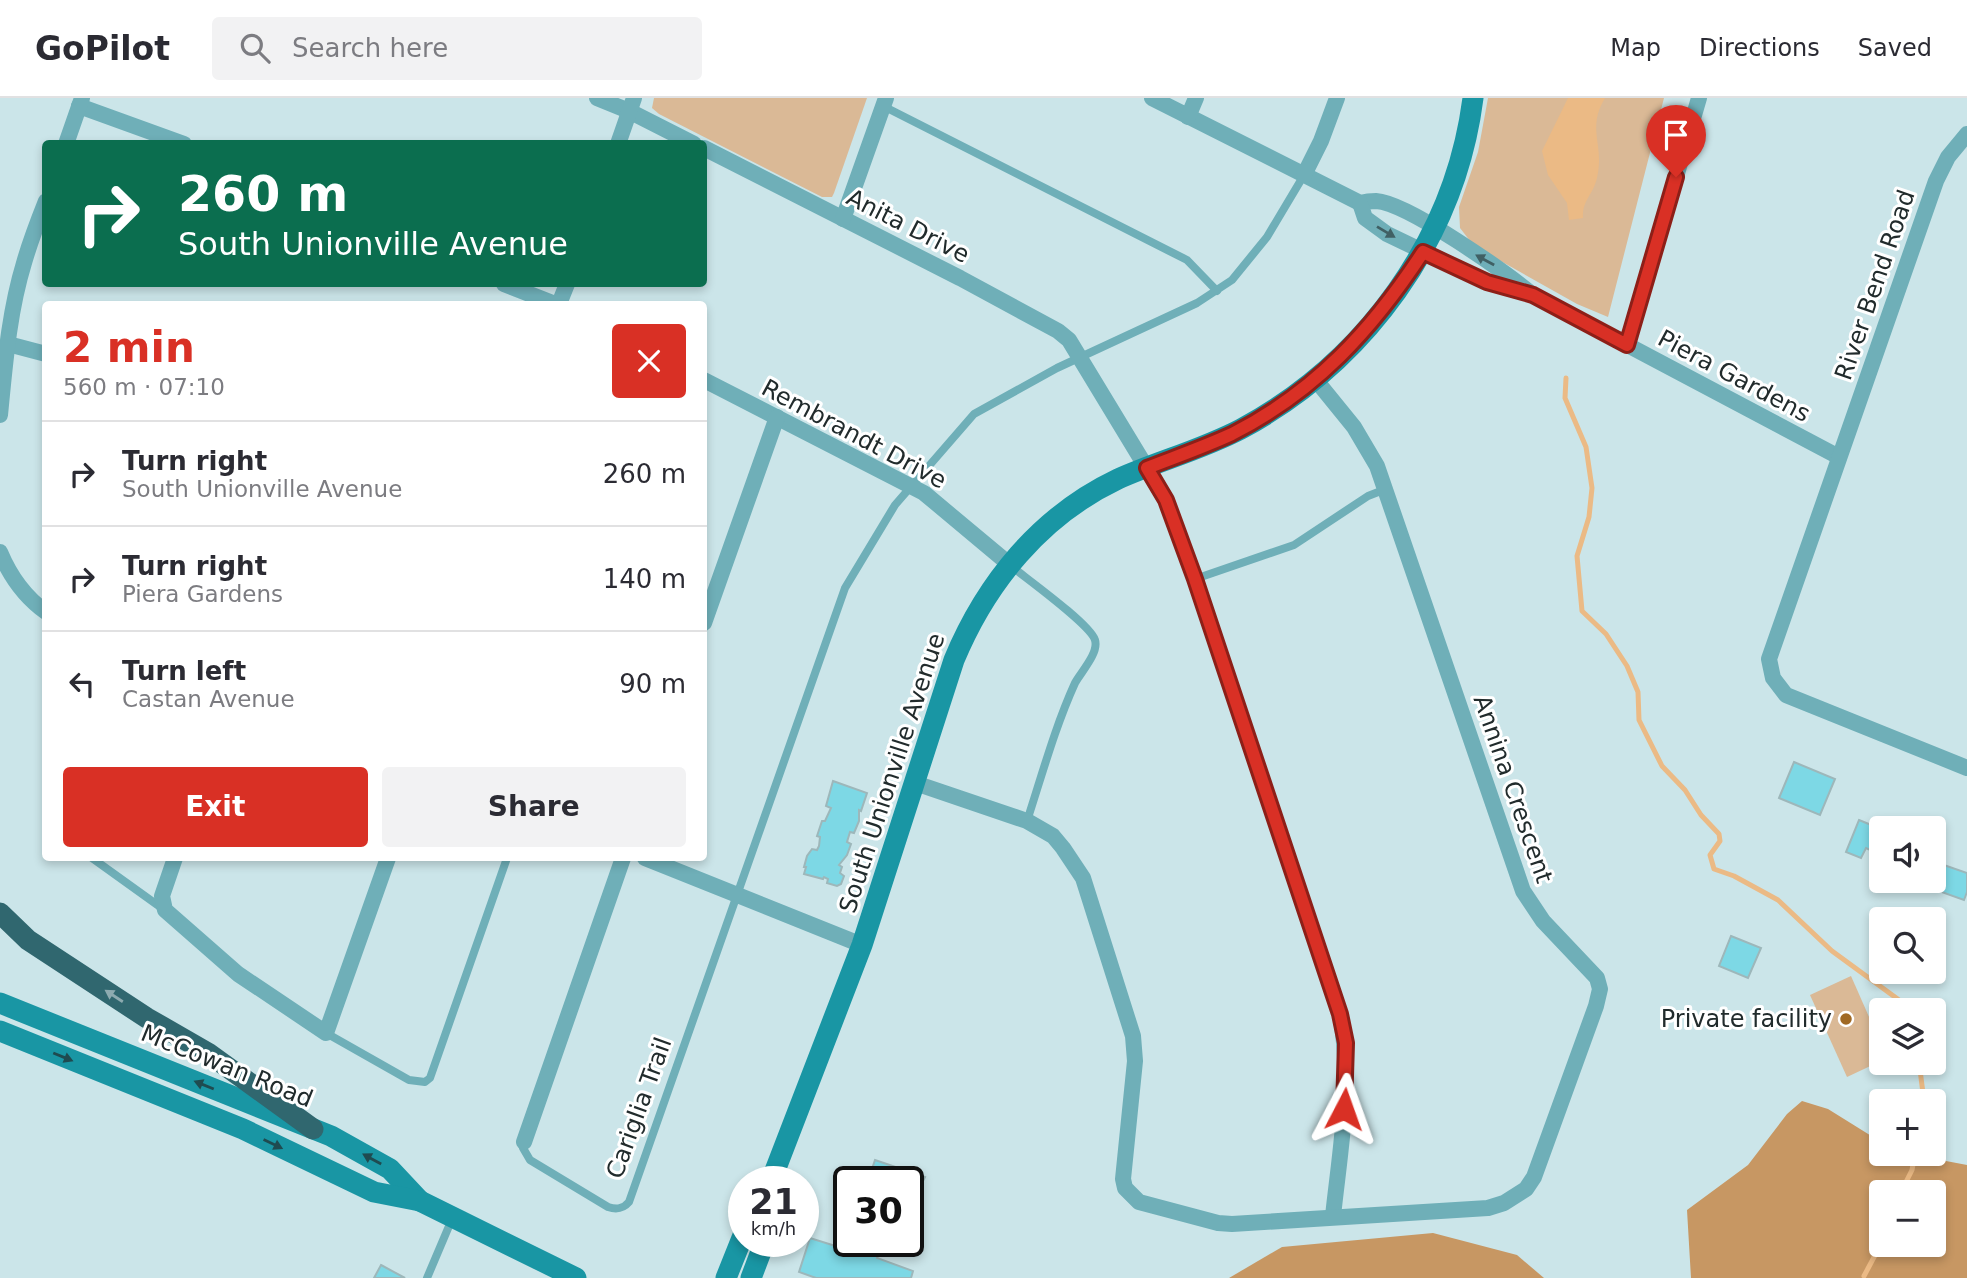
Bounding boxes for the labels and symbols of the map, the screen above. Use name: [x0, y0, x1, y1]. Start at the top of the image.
pin: [1646, 105, 1706, 177]
street label: Anita Drive: [842, 183, 974, 269]
street label: River Bend Road: [1829, 186, 1921, 384]
one-way arrow: [1377, 226, 1396, 238]
one-way arrow: [1475, 254, 1495, 266]
street label: Piera Gardens: [1653, 324, 1815, 428]
street label: Rembrandt Drive: [757, 374, 951, 494]
street label: South Unionville Avenue: [833, 630, 951, 916]
street label: Annina Crescent: [1468, 691, 1558, 887]
one-way arrow: [104, 990, 124, 1003]
place label: Private facility: [1661, 1005, 1832, 1033]
marker: Private facility: [1838, 1011, 1854, 1027]
street label: McCowan Road: [137, 1019, 317, 1113]
street label: Cariglia Trail: [601, 1034, 677, 1182]
one-way arrow: [53, 1051, 74, 1062]
position arrow: [1307, 1072, 1381, 1146]
one-way arrow: [194, 1080, 215, 1091]
one-way arrow: [263, 1138, 283, 1149]
one-way arrow: [362, 1153, 381, 1165]
speed limit sign: 30: [833, 1166, 924, 1257]

